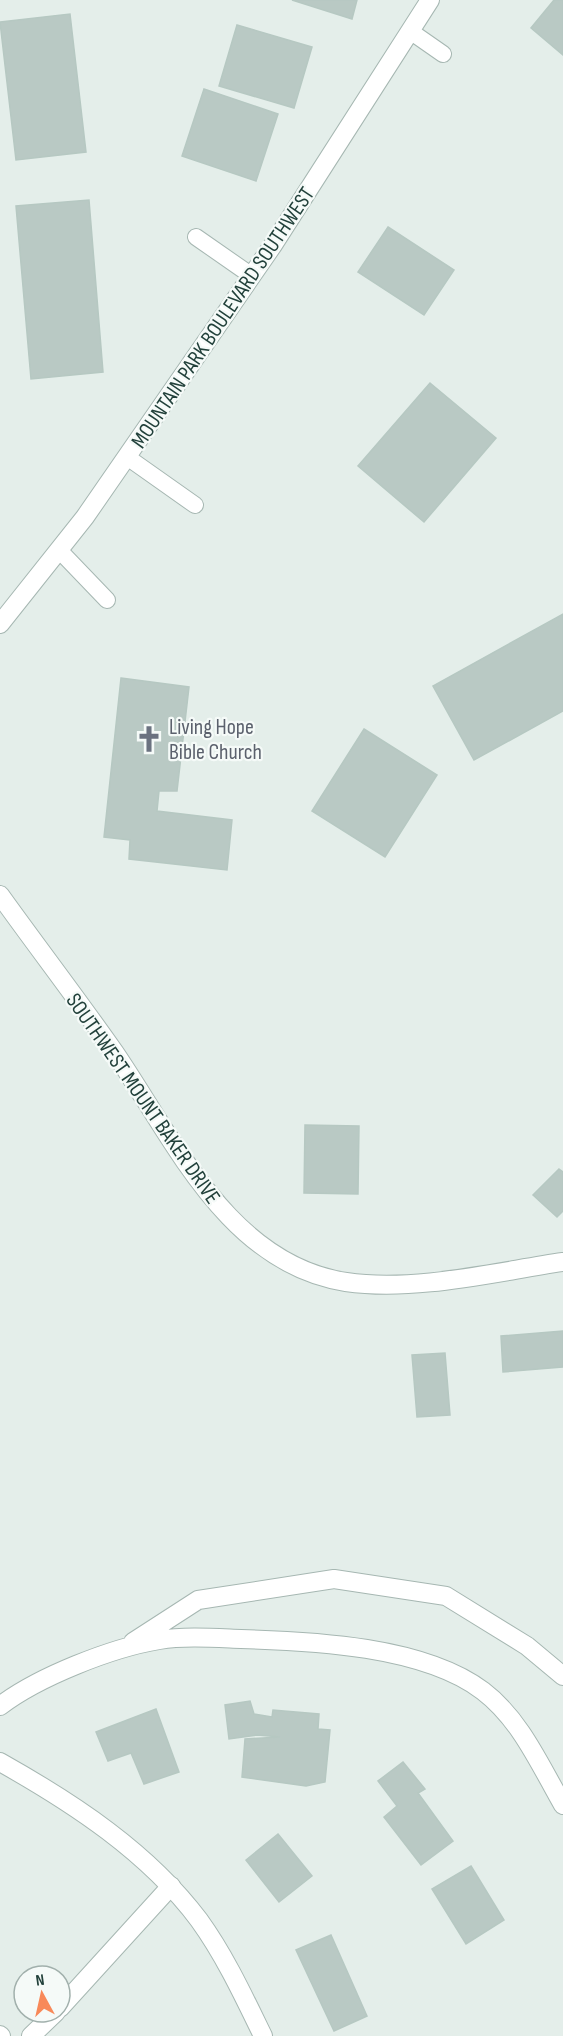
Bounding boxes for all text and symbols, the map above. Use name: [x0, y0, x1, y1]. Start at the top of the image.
street label: MOUNTAIN PARK BOULEVARD SOUTHWEST: [126, 182, 321, 454]
place label: Living Hope Bible Church: [169, 714, 262, 766]
church icon: Living Hope Bible Church: [134, 724, 164, 754]
street label: SOUTHWEST MOUNT BAKER DRIVE: [60, 988, 226, 1209]
north arrow: [12, 1964, 72, 2024]
text: N: [35, 1971, 46, 1991]

